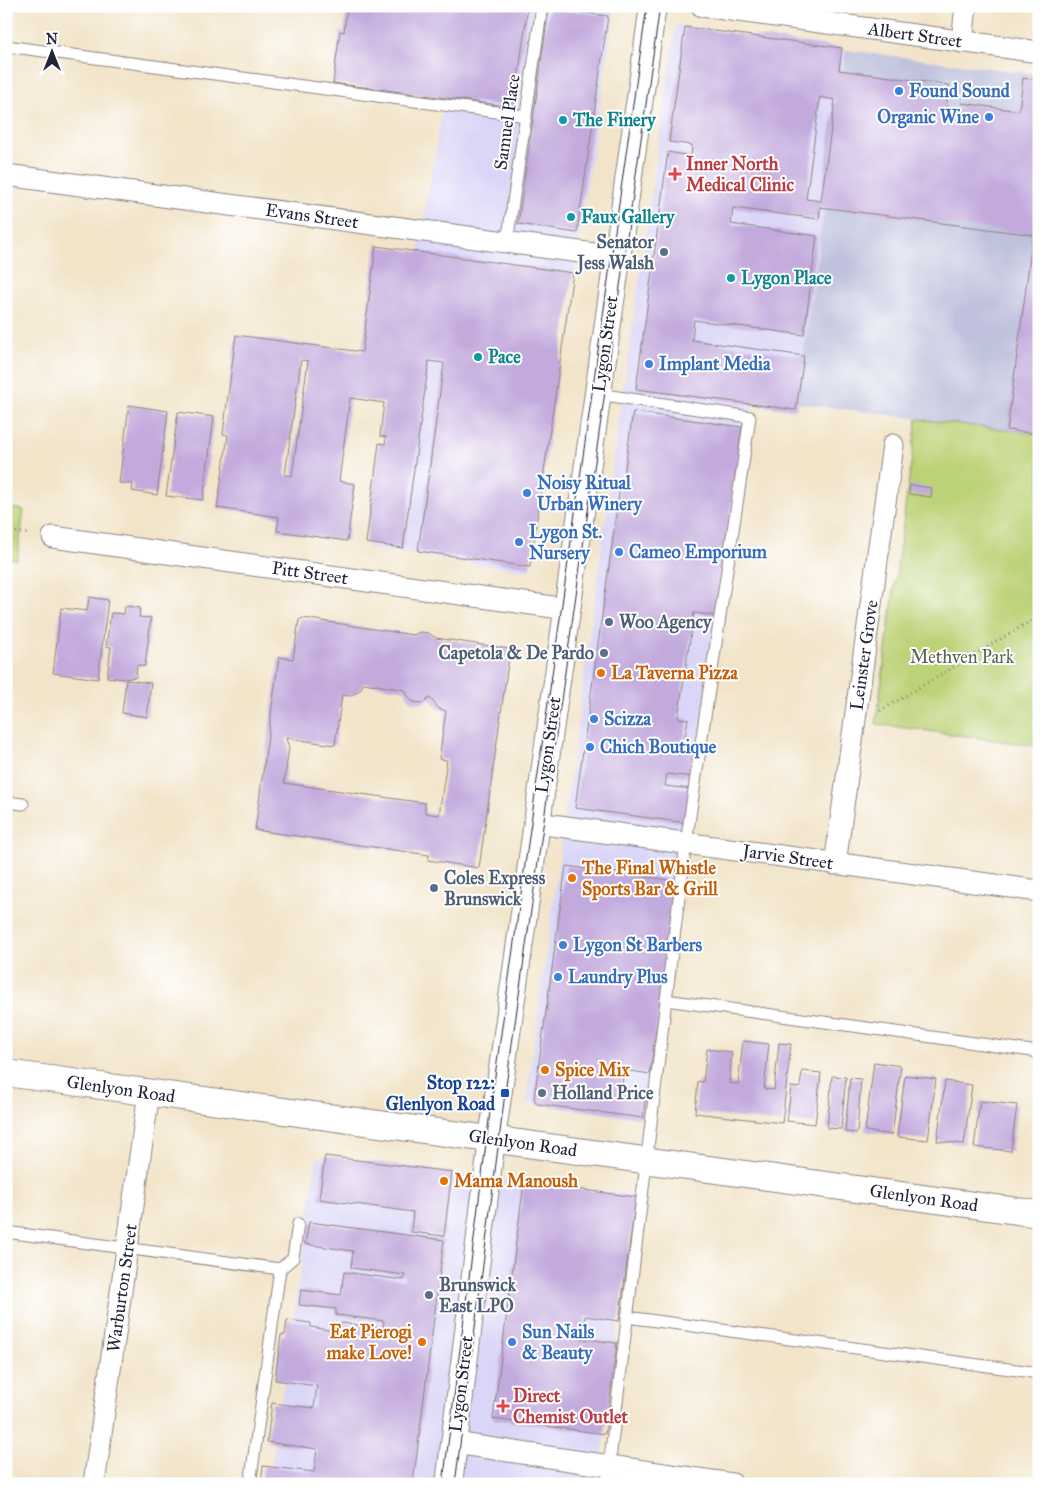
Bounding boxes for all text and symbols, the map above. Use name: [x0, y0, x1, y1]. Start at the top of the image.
street label: Albert Street: [865, 17, 964, 53]
north arrow: [28, 28, 78, 78]
text: N: [46, 31, 58, 48]
street label: Samuel Place: [489, 73, 525, 171]
place label: Found Sound: [909, 80, 1011, 102]
marker: Found Sound: [893, 85, 905, 97]
place label: Organic Wine: [877, 106, 979, 129]
place label: The Finery: [572, 109, 657, 132]
marker: Organic Wine: [983, 111, 995, 123]
marker: The Finery: [557, 114, 569, 126]
place label: Inner North Medical Clinic: [686, 153, 794, 196]
marker: Inner North Medical Clinic: [668, 167, 682, 181]
street label: Evans Street: [264, 199, 360, 233]
place label: Faux Gallery: [581, 206, 676, 229]
marker: Faux Gallery: [565, 211, 577, 223]
place label: Senator Jess Walsh: [575, 231, 655, 275]
marker: Senator Jess Walsh: [658, 246, 670, 258]
place label: Lygon Place: [741, 267, 832, 290]
marker: Lygon Place: [725, 272, 737, 284]
street label: Lygon Street: [587, 294, 624, 394]
place label: Pace: [488, 346, 521, 368]
marker: Pace: [472, 351, 484, 363]
place label: Implant Media: [659, 353, 771, 376]
marker: Implant Media: [643, 358, 655, 370]
place label: Noisy Ritual Urban Winery: [537, 472, 644, 516]
marker: Noisy Ritual Urban Winery: [521, 487, 533, 499]
place label: Lygon St. Nursery: [529, 521, 602, 565]
marker: Lygon St. Nursery: [513, 536, 525, 548]
place label: Cameo Emporium: [629, 541, 768, 564]
marker: Cameo Emporium: [613, 546, 625, 558]
street label: Pitt Street: [271, 557, 350, 589]
street label: Leinster Grove: [845, 598, 883, 712]
place label: Woo Agency: [619, 611, 713, 634]
marker: Woo Agency: [603, 616, 615, 628]
place label: Capetola & De Pardo: [439, 642, 594, 665]
park label: Methven Park: [910, 646, 1015, 668]
marker: Capetola & De Pardo: [598, 647, 610, 659]
place label: La Taverna Pizza: [611, 662, 738, 684]
marker: La Taverna Pizza: [595, 667, 607, 679]
street label: Lygon Street: [530, 695, 567, 795]
place label: Scizza: [604, 708, 652, 730]
marker: Scizza: [588, 713, 600, 725]
place label: Chich Boutique: [600, 736, 717, 759]
marker: Chich Boutique: [584, 741, 596, 753]
street label: Jarvie Street: [739, 839, 835, 875]
place label: The Final Whistle Sports Bar & Grill: [581, 857, 719, 901]
place label: Coles Express Brunswick: [444, 867, 546, 910]
marker: The Final Whistle Sports Bar & Grill: [566, 872, 578, 884]
marker: Coles Express Brunswick: [428, 882, 440, 894]
place label: Lygon St Barbers: [573, 934, 703, 957]
marker: Lygon St Barbers: [557, 939, 569, 951]
place label: Laundry Plus: [568, 966, 668, 989]
marker: Laundry Plus: [552, 971, 564, 983]
place label: Spice Mix: [555, 1059, 631, 1082]
marker: Spice Mix: [539, 1064, 551, 1076]
street label: Glenlyon Road: [65, 1071, 177, 1107]
place label: Stop 122: Glenlyon Road: [386, 1072, 496, 1116]
place label: Holland Price: [552, 1082, 654, 1104]
marker: Stop 122: Glenlyon Road: [499, 1087, 511, 1099]
marker: Holland Price: [536, 1087, 548, 1099]
street label: Glenlyon Road: [467, 1125, 579, 1161]
place label: Mama Manoush: [454, 1170, 579, 1192]
marker: Mama Manoush: [438, 1175, 450, 1187]
street label: Glenlyon Road: [868, 1180, 980, 1216]
street label: Warburton Street: [102, 1222, 142, 1354]
place label: Brunswick East LPO: [439, 1274, 517, 1317]
marker: Brunswick East LPO: [423, 1289, 435, 1301]
place label: Eat Pierogi make Love!: [325, 1321, 413, 1364]
place label: Sun Nails & Beauty: [522, 1321, 595, 1365]
street label: Lygon Street: [444, 1334, 479, 1434]
marker: Eat Pierogi make Love!: [416, 1336, 428, 1348]
marker: Sun Nails & Beauty: [506, 1336, 518, 1348]
place label: Direct Chemist Outlet: [513, 1385, 629, 1428]
marker: Direct Chemist Outlet: [497, 1400, 509, 1412]

